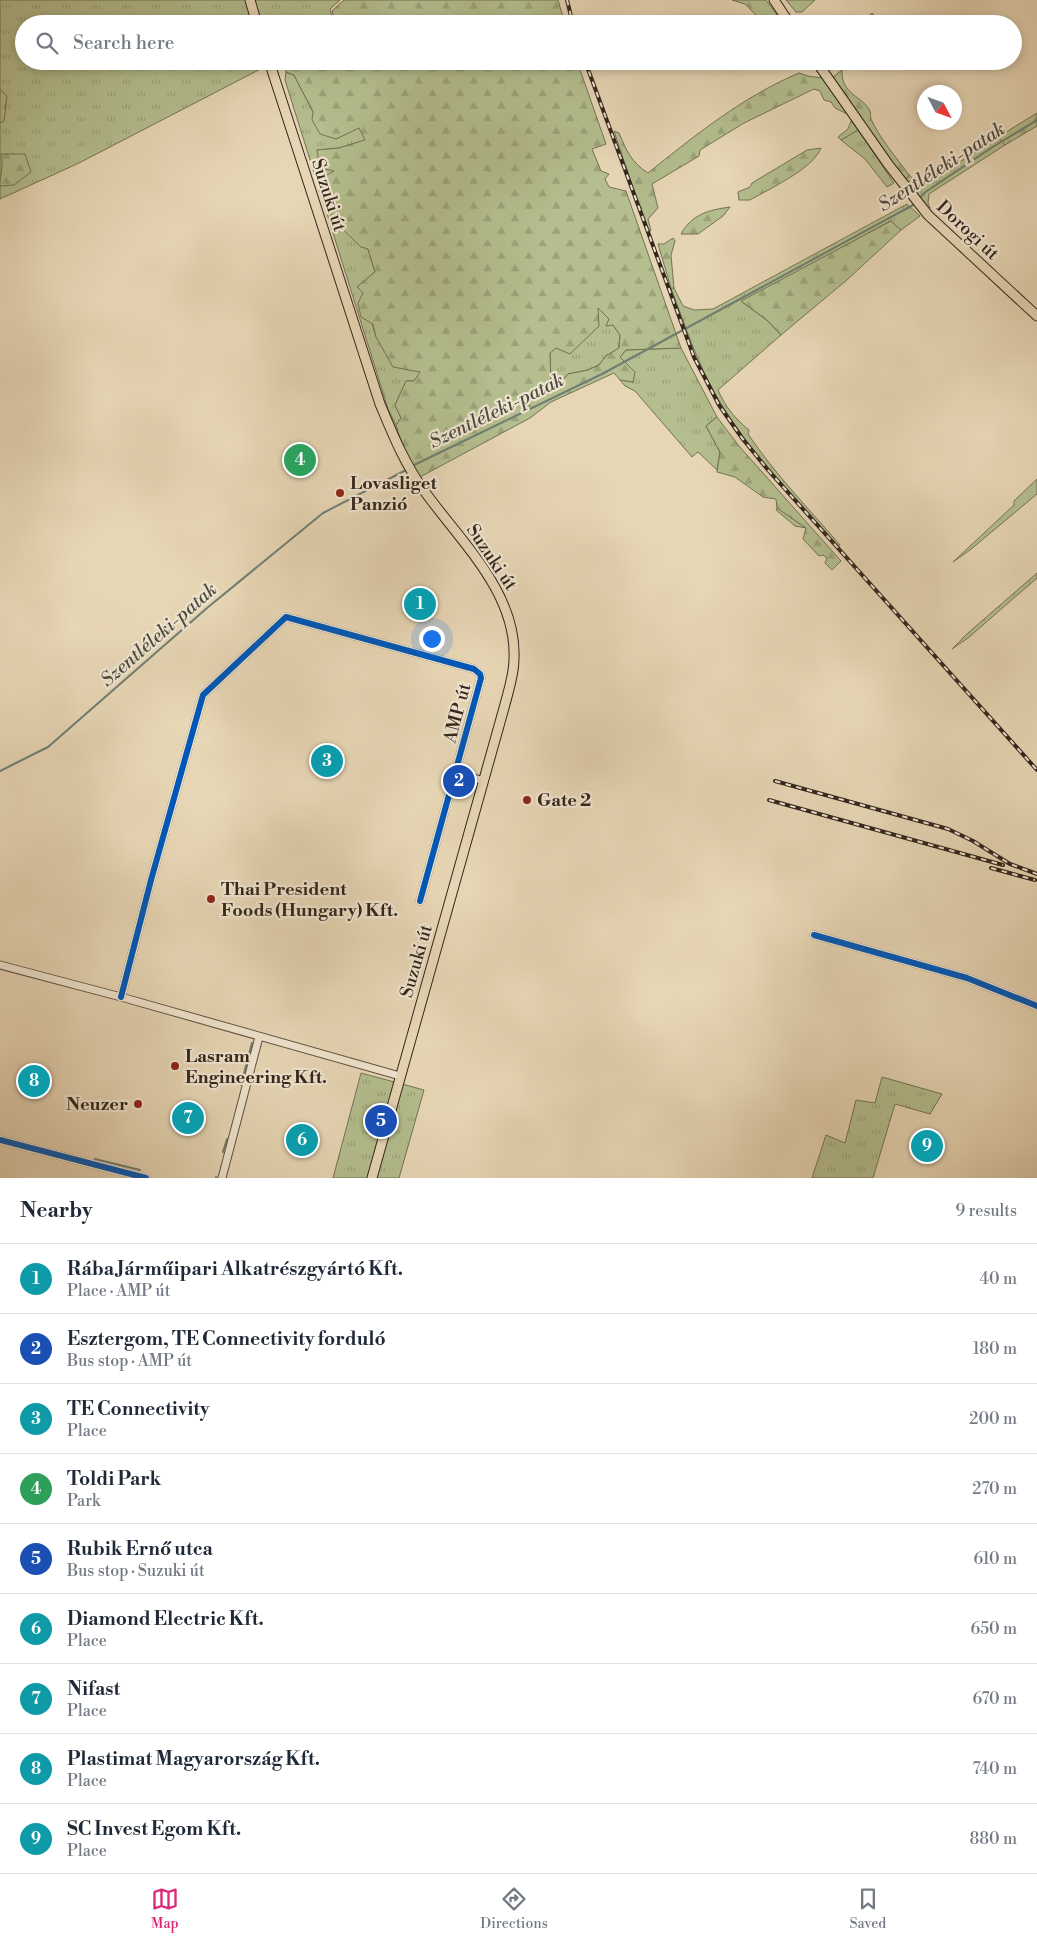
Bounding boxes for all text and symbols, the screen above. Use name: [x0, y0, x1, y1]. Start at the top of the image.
search box: [15, 15, 1022, 70]
icon: search: [33, 29, 61, 57]
text: Search here: [73, 31, 174, 55]
north arrow: [917, 85, 962, 130]
water label: Szentléleki-patak: [873, 117, 1010, 217]
street label: Suzuki út: [306, 156, 351, 235]
street label: Dorogi út: [932, 196, 1004, 266]
water label: Szentléleki-patak: [425, 368, 568, 454]
pin: 4: [284, 441, 316, 479]
place label: Lovasliget Panzió: [350, 472, 437, 516]
marker: Lovasliget Panzió: [334, 487, 346, 499]
street label: Suzuki út: [461, 520, 522, 595]
water label: Szentléleki-patak: [95, 577, 222, 692]
pin: 1: [404, 585, 436, 623]
your location: [419, 626, 445, 652]
street label: AMP út: [438, 680, 477, 746]
pin: 3: [311, 742, 343, 780]
pin: 2: [443, 762, 475, 800]
place label: Gate 2: [537, 789, 591, 812]
marker: Gate 2: [521, 794, 533, 806]
place label: Thai President Foods (Hungary) Kft.: [221, 878, 398, 922]
marker: Thai President Foods (Hungary) Kft.: [205, 893, 217, 905]
street label: Suzuki út: [395, 921, 438, 1000]
place label: Lasram Engineering Kft.: [185, 1045, 327, 1089]
marker: Lasram Engineering Kft.: [169, 1060, 181, 1072]
pin: 8: [18, 1062, 50, 1100]
place label: Neuzer: [66, 1093, 128, 1116]
marker: Neuzer: [132, 1098, 144, 1110]
pin: 7: [172, 1099, 204, 1137]
pin: 5: [365, 1102, 397, 1140]
pin: 6: [286, 1121, 318, 1159]
pin: 9: [911, 1127, 943, 1165]
text: Nearby: [20, 1198, 93, 1224]
text: 9 results: [956, 1201, 1017, 1221]
text: Rába Járműipari Alkatrészgyártó Kft.: [67, 1257, 403, 1281]
text: 1: [32, 1269, 40, 1289]
text: 40 m: [980, 1269, 1017, 1289]
text: Place · AMP út: [67, 1281, 170, 1301]
text: Esztergom, TE Connectivity forduló: [67, 1327, 386, 1351]
text: 2: [31, 1339, 41, 1359]
text: 180 m: [973, 1339, 1017, 1359]
text: Bus stop · AMP út: [67, 1351, 192, 1371]
text: TE Connectivity: [67, 1397, 210, 1421]
text: 3: [31, 1409, 41, 1429]
text: 200 m: [969, 1409, 1017, 1429]
text: Place: [67, 1421, 107, 1441]
text: Toldi Park: [67, 1467, 161, 1491]
text: 4: [31, 1479, 41, 1499]
text: 270 m: [972, 1479, 1017, 1499]
text: Park: [67, 1491, 100, 1511]
text: Rubik Ernő utca: [67, 1537, 213, 1561]
text: 5: [31, 1549, 41, 1569]
text: 610 m: [973, 1549, 1017, 1569]
text: Bus stop · Suzuki út: [67, 1561, 205, 1581]
text: Diamond Electric Kft.: [67, 1607, 264, 1631]
text: 6: [31, 1619, 41, 1639]
text: 650 m: [971, 1619, 1017, 1639]
text: Place: [67, 1631, 107, 1651]
text: Nifast: [67, 1677, 120, 1701]
text: 7: [31, 1689, 41, 1709]
text: 670 m: [973, 1689, 1017, 1709]
text: Place: [67, 1701, 107, 1721]
text: Plastimat Magyarország Kft.: [67, 1747, 320, 1771]
text: 8: [31, 1759, 41, 1779]
text: 740 m: [972, 1759, 1017, 1779]
text: Place: [67, 1771, 107, 1791]
text: SC Invest Egom Kft.: [67, 1817, 241, 1841]
text: 9: [31, 1829, 41, 1849]
text: 880 m: [969, 1829, 1017, 1849]
text: Place: [67, 1841, 107, 1861]
tab: Map: [151, 1885, 179, 1933]
tab: Directions: [480, 1885, 548, 1933]
tab: Saved: [849, 1885, 886, 1933]

